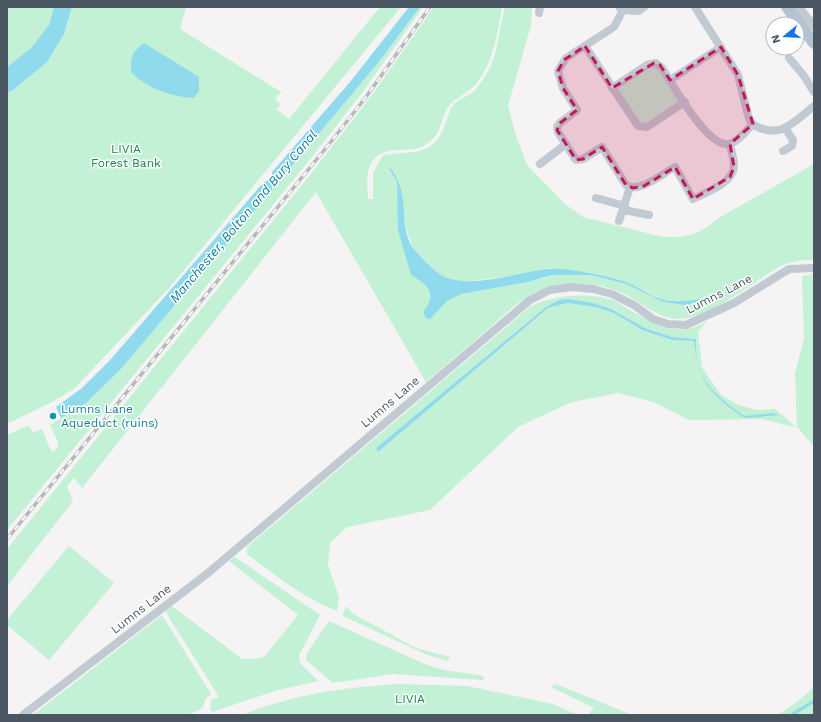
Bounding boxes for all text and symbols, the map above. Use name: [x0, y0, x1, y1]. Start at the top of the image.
north arrow: [765, 16, 805, 56]
text: N: [769, 33, 783, 45]
water label: Manchester, Bolton and Bury Canal: [167, 127, 320, 306]
park label: LIVIA Forest Bank: [91, 142, 161, 170]
street label: Lumns Lane: [684, 271, 754, 317]
street label: Lumns Lane: [358, 373, 422, 431]
place label: Lumns Lane Aqueduct (ruins): [61, 402, 158, 430]
marker: Lumns Lane Aqueduct (ruins): [48, 411, 58, 421]
street label: Lumns Lane: [108, 581, 174, 637]
park label: LIVIA: [395, 692, 425, 706]

